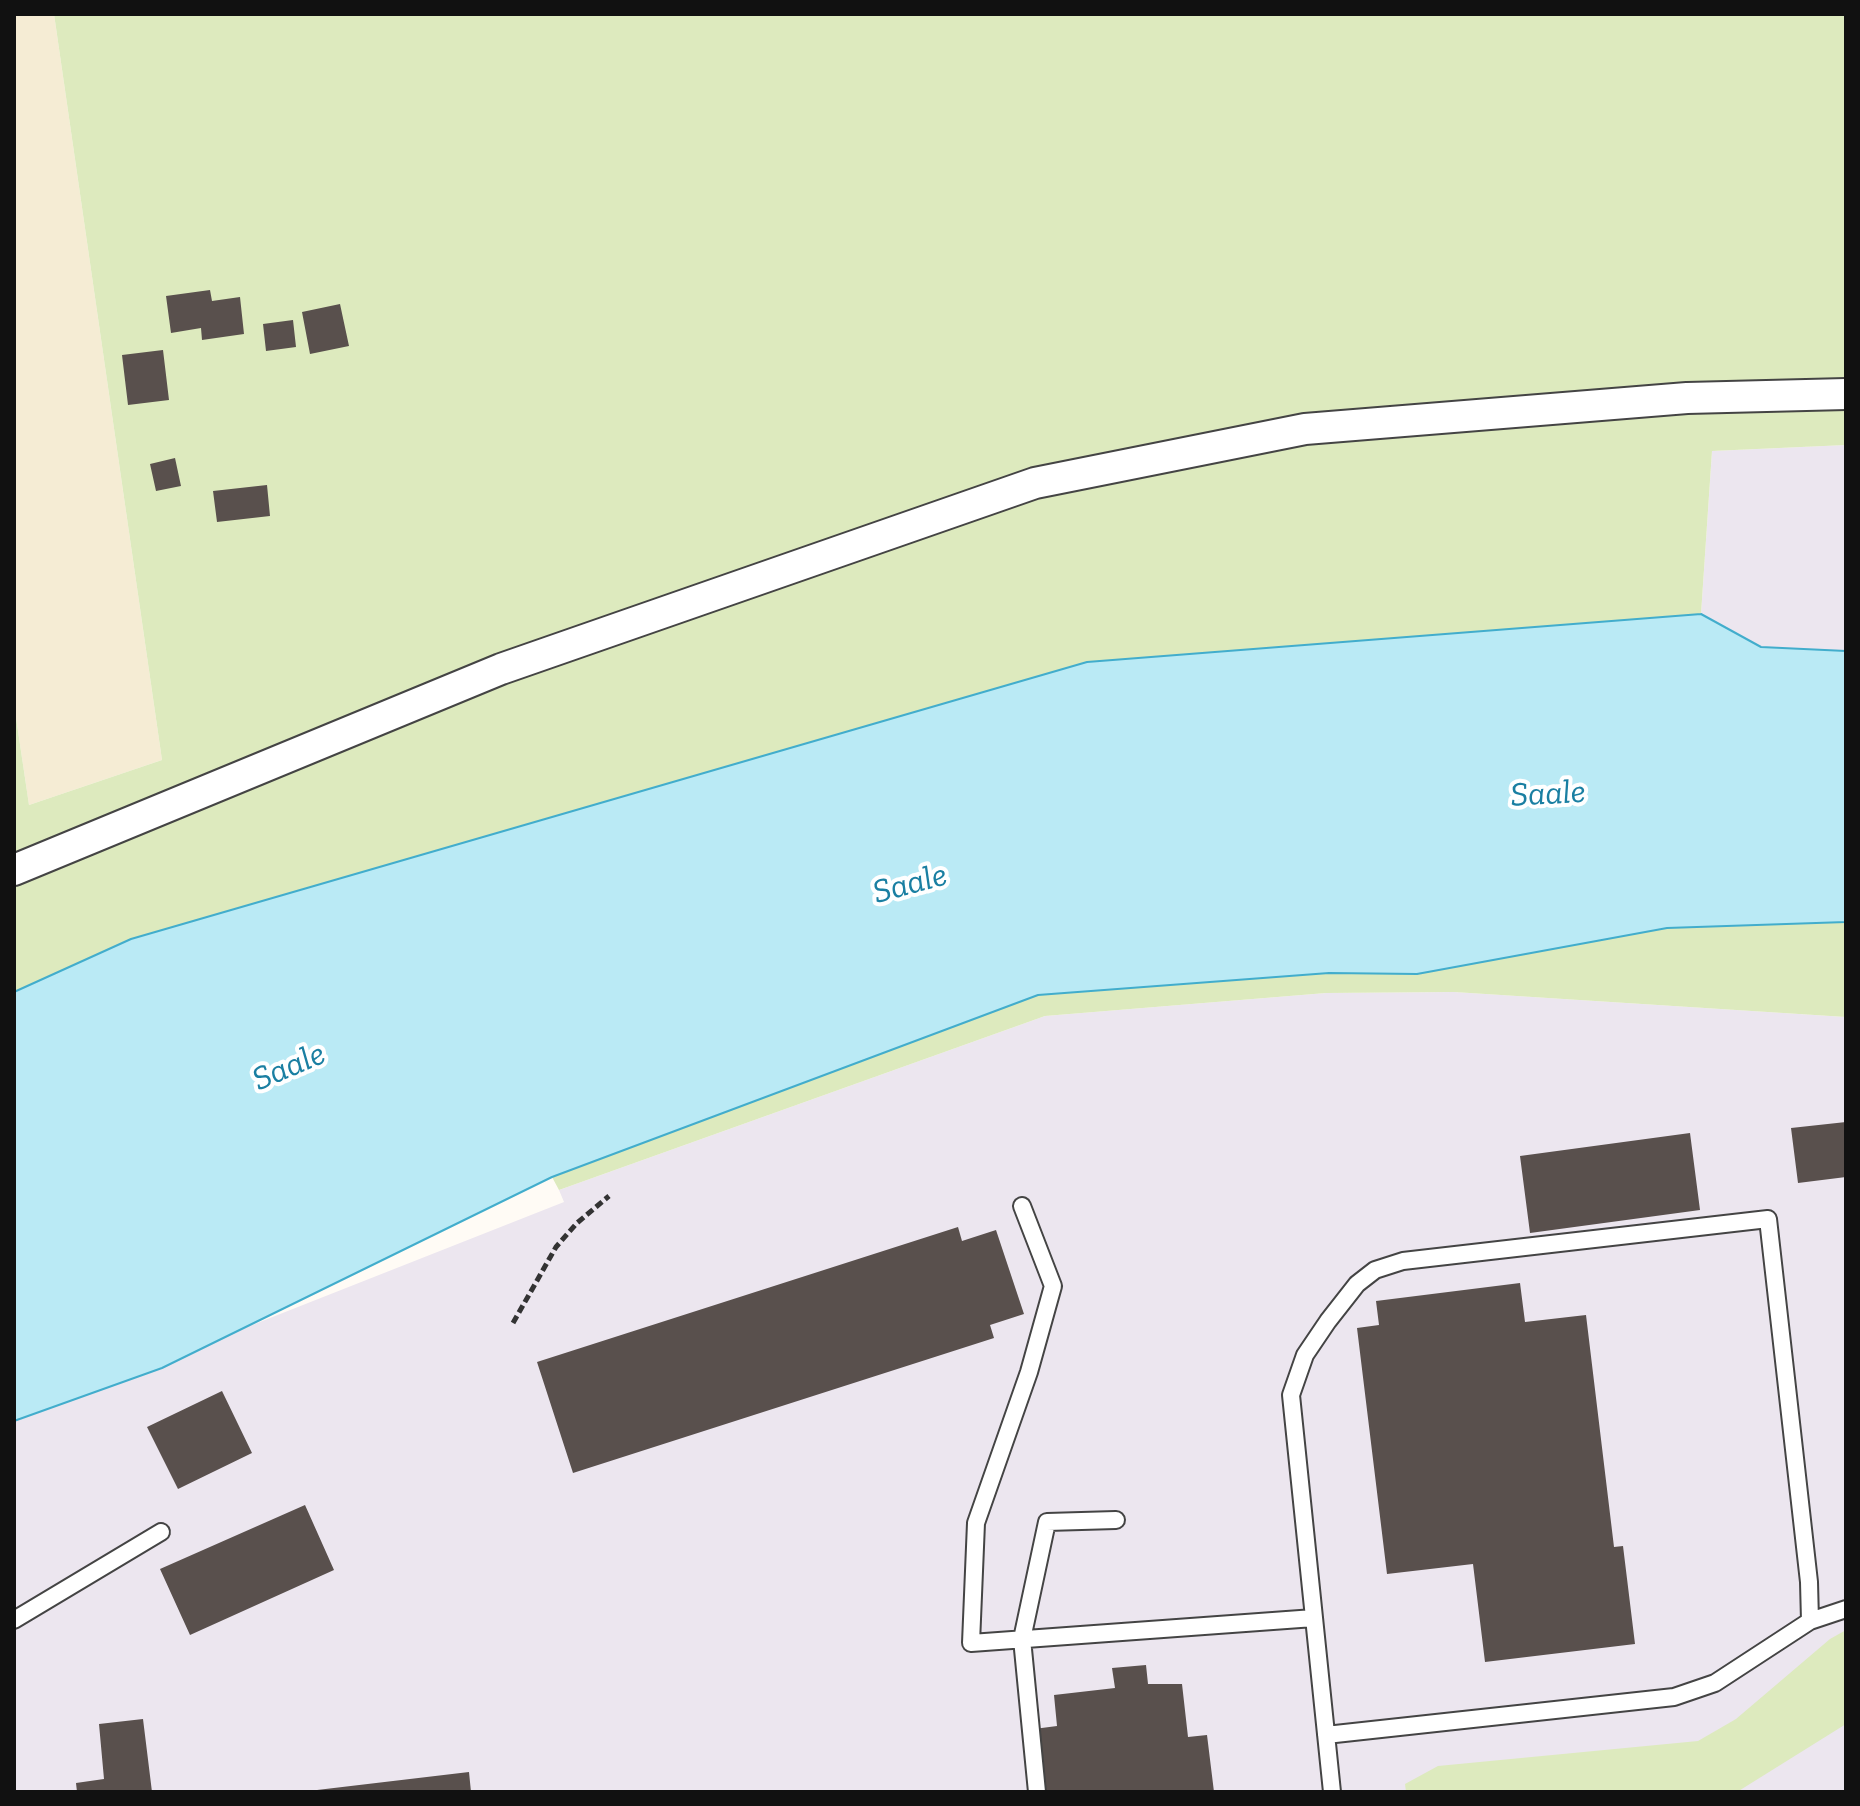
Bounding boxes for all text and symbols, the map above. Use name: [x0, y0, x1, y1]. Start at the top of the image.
water label: Saale: [1509, 772, 1587, 816]
water label: Saale: [868, 855, 952, 913]
water label: Saale: [246, 1034, 332, 1100]

